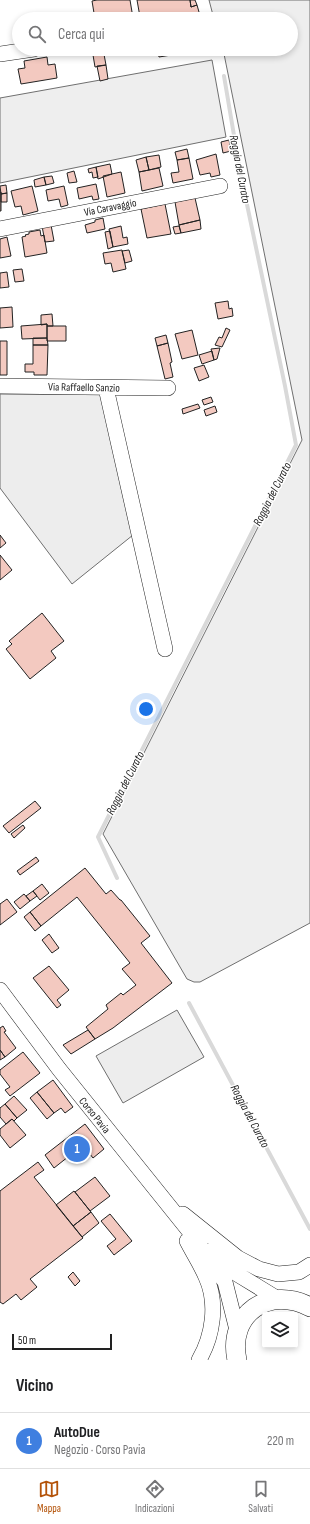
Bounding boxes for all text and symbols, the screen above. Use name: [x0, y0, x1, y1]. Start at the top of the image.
search box: [12, 12, 298, 56]
icon: search: [26, 23, 48, 45]
text: Cerca qui: [58, 25, 105, 44]
water label: Roggia del Curato: [226, 134, 254, 205]
street label: Via Caravaggio: [83, 196, 138, 219]
street label: Via Raffaello Sanzio: [48, 380, 120, 395]
water label: Roggia del Curato: [250, 460, 295, 529]
your location: [136, 699, 156, 719]
water label: Roggia del Curato: [103, 749, 148, 818]
water label: Roggia del Curato: [227, 1082, 273, 1151]
street label: Corso Pavia: [76, 1095, 113, 1136]
pin: 1: [64, 1134, 90, 1164]
map controls: [262, 1312, 298, 1348]
button: layers: [262, 1312, 298, 1348]
scale bar: [12, 1332, 112, 1351]
text: 50 m: [18, 1334, 36, 1347]
text: Vicino: [16, 1376, 53, 1396]
text: AutoDue: [54, 1423, 100, 1442]
text: 1: [26, 1433, 32, 1449]
text: 220 m: [267, 1433, 294, 1449]
text: Negozio · Corso Pavia: [54, 1442, 145, 1458]
tab: Mappa: [37, 1478, 61, 1515]
tab: Indicazioni: [135, 1478, 174, 1515]
tab: Salvati: [248, 1478, 273, 1515]

